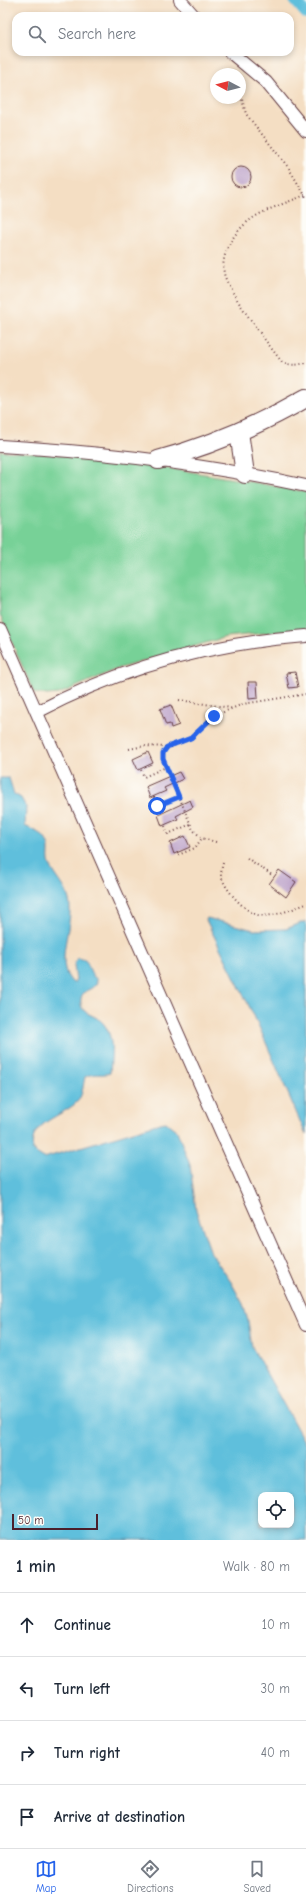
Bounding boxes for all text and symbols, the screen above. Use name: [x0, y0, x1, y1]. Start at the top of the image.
search box: [12, 12, 294, 56]
icon: search: [26, 23, 48, 45]
text: Search here: [58, 25, 136, 43]
north arrow: [210, 68, 246, 104]
route end: [205, 707, 223, 725]
route start: [148, 797, 166, 815]
map controls: [258, 1492, 294, 1528]
button: locate: [258, 1492, 294, 1528]
scale bar: [12, 1512, 98, 1531]
text: 50 m: [18, 1514, 43, 1527]
text: 1 min: [16, 1557, 56, 1576]
text: Walk · 80 m: [223, 1559, 290, 1574]
icon: ahead: [16, 1614, 38, 1636]
text: Continue: [54, 1616, 111, 1634]
text: 10 m: [262, 1617, 290, 1632]
icon: left: [16, 1678, 38, 1700]
text: Turn left: [54, 1680, 110, 1698]
text: 30 m: [260, 1681, 290, 1696]
icon: right: [16, 1742, 38, 1764]
text: Turn right: [54, 1744, 120, 1762]
text: 40 m: [261, 1745, 290, 1760]
icon: arrive: [16, 1806, 38, 1828]
text: Arrive at destination: [54, 1808, 185, 1826]
tab: Map: [35, 1858, 57, 1895]
tab: Directions: [127, 1858, 174, 1895]
tab: Saved: [244, 1858, 271, 1895]

